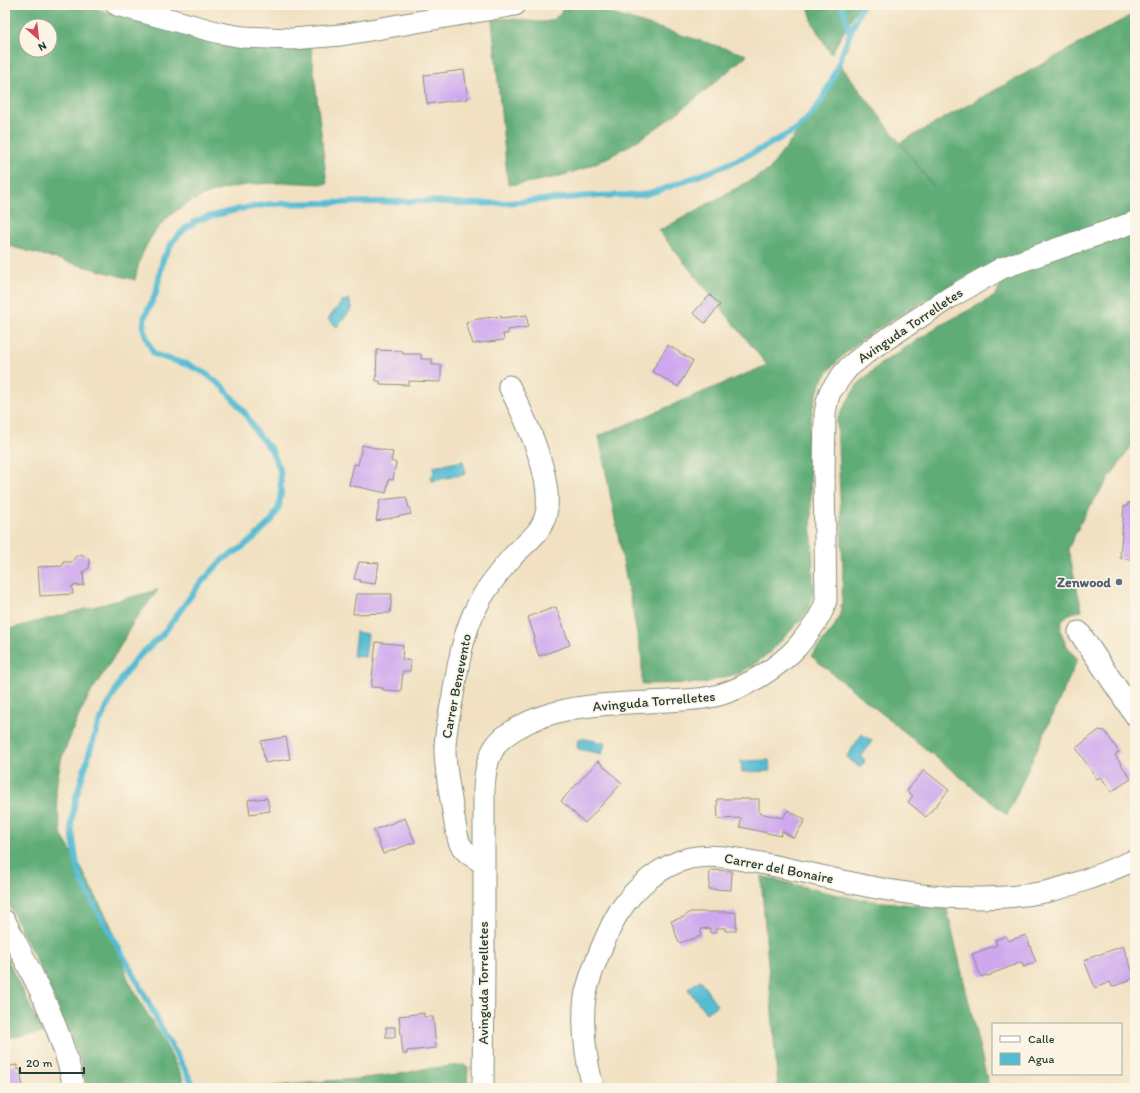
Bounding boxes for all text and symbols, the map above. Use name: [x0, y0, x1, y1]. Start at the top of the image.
north arrow: [18, 18, 58, 58]
text: N: [36, 39, 49, 54]
street label: Avinguda Torrelletes: [854, 284, 966, 367]
place label: Zenwood: [1057, 574, 1111, 591]
marker: Zenwood: [1114, 577, 1124, 587]
street label: Carrer Benevento: [438, 632, 475, 740]
street label: Avinguda Torrelletes: [592, 688, 716, 715]
street label: Carrer del Bonaire: [723, 850, 835, 887]
street label: Avinguda Torrelletes: [475, 921, 492, 1045]
legend: [992, 1023, 1122, 1075]
text: Calle: [1028, 1032, 1055, 1046]
scale bar: [20, 1049, 84, 1075]
text: Agua: [1028, 1052, 1054, 1066]
text: 20 m: [26, 1056, 53, 1070]

